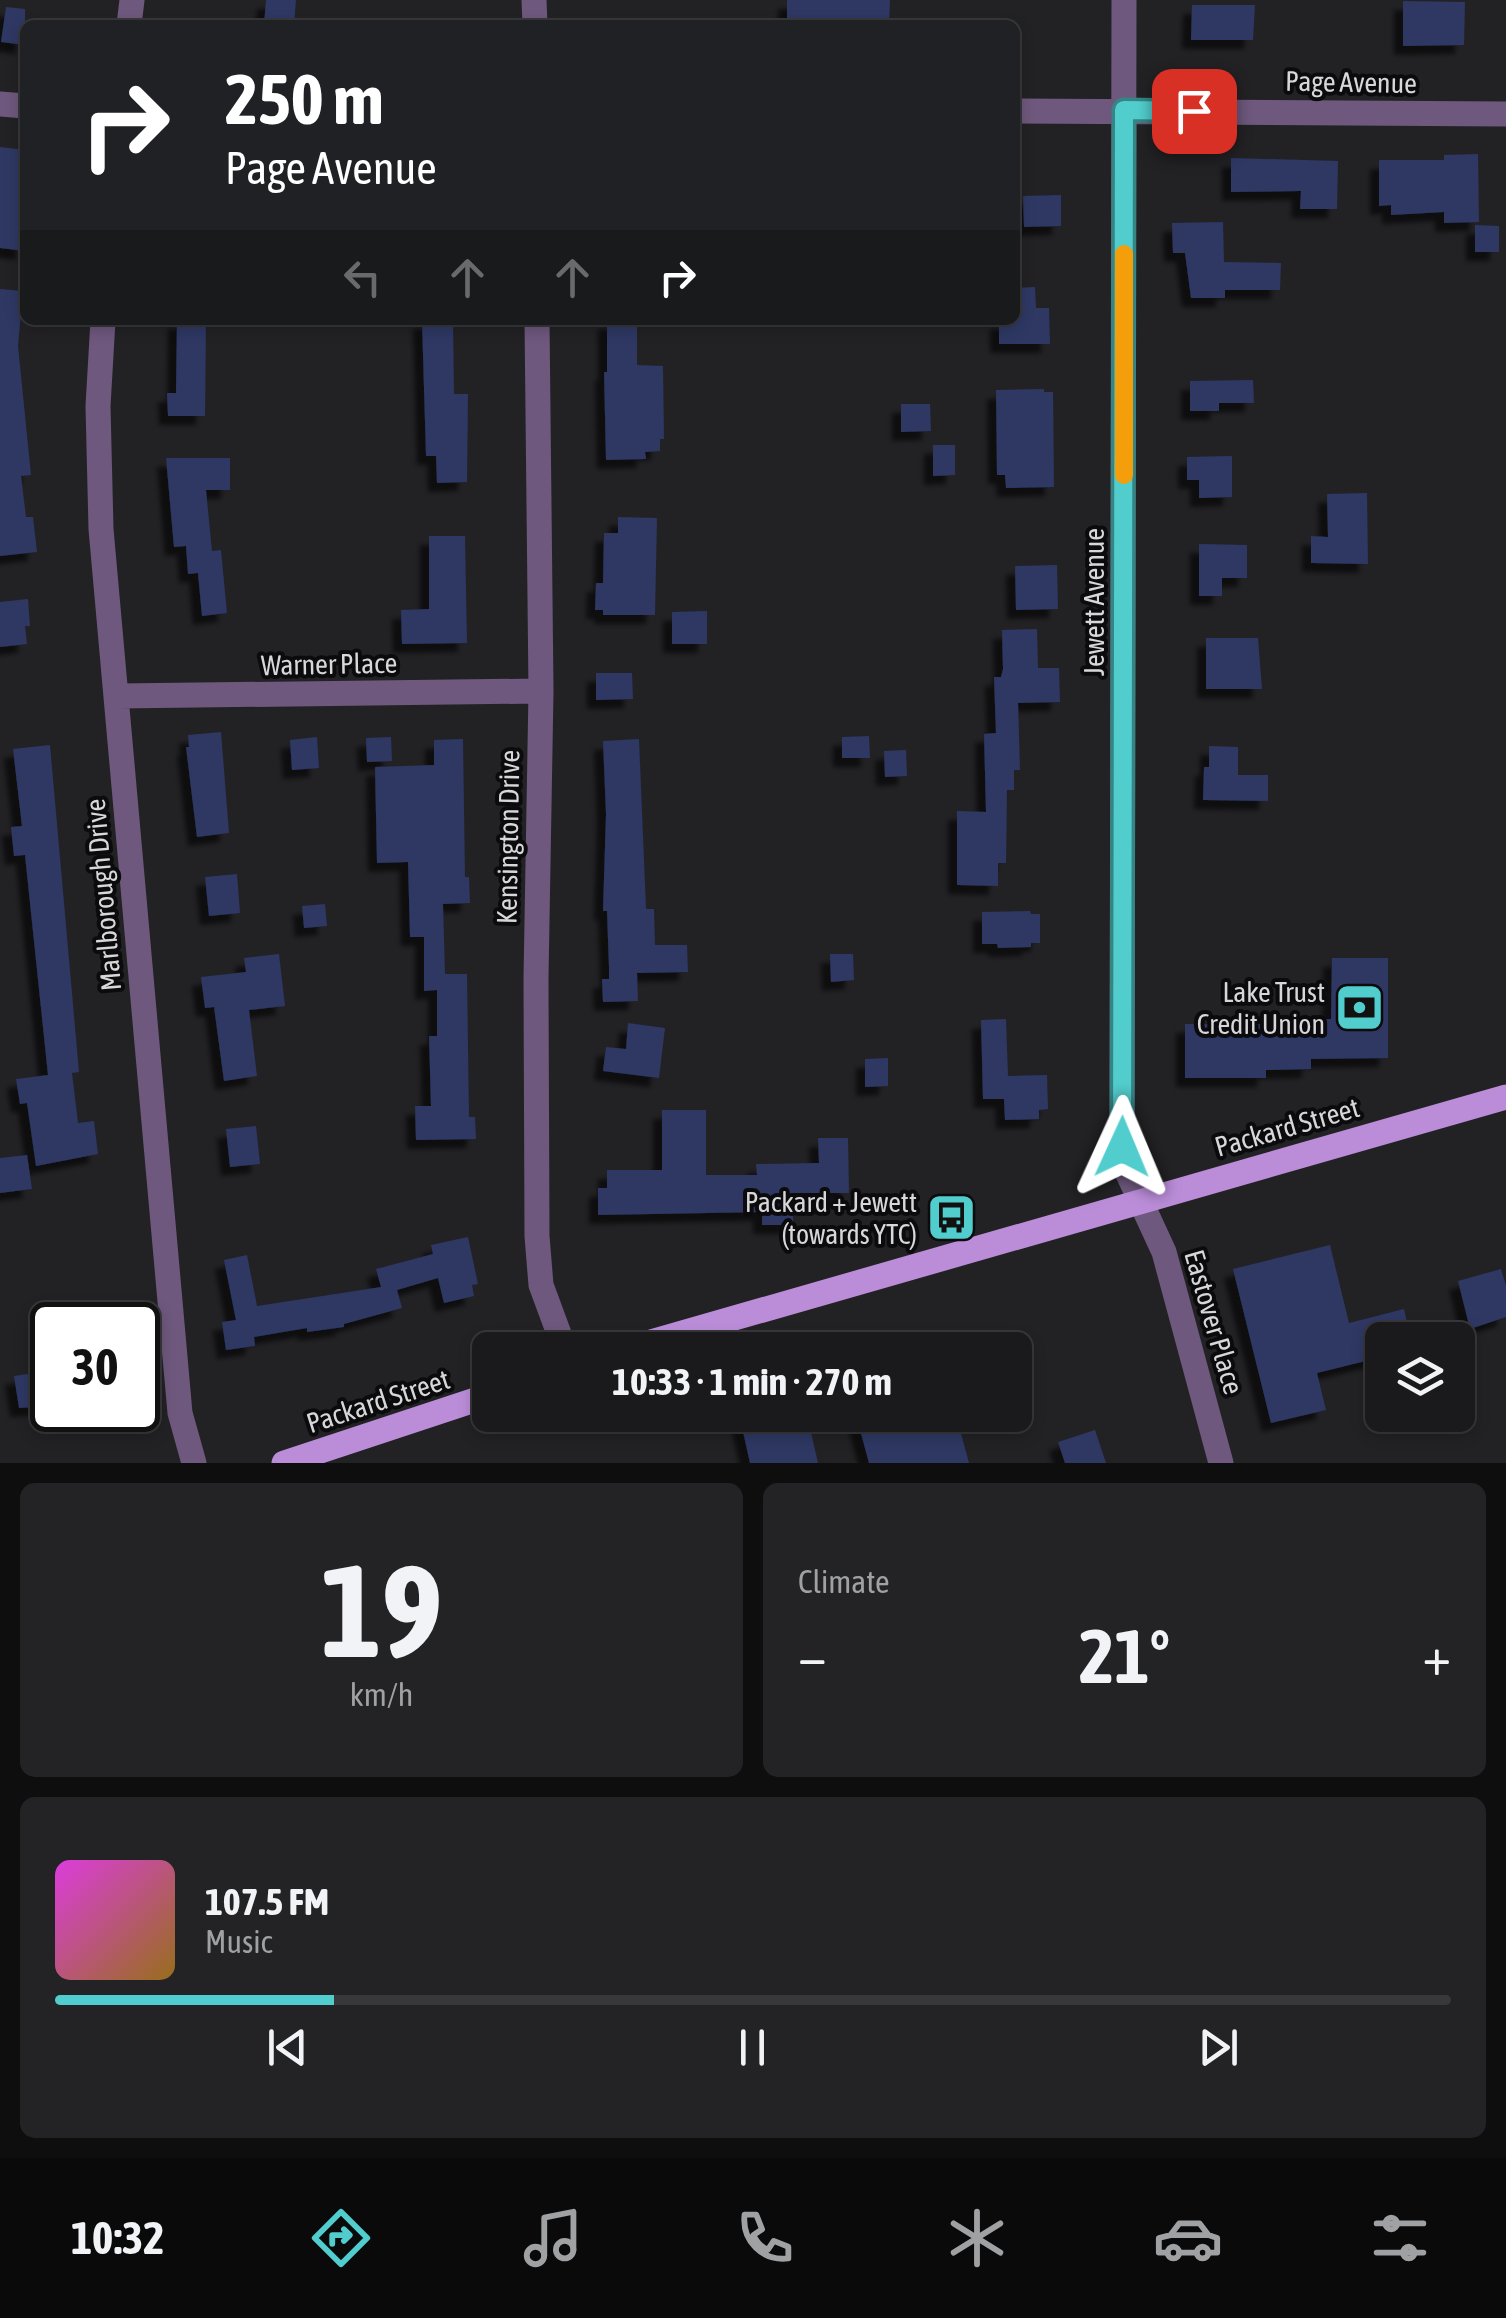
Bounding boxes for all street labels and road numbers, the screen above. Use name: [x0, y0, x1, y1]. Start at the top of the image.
street label: Page Avenue: [1285, 65, 1417, 99]
street label: Jewett Avenue: [1078, 528, 1110, 676]
street label: Warner Place: [261, 647, 397, 681]
street label: Kensington Drive: [490, 750, 526, 924]
street label: Marlborough Drive: [79, 798, 127, 992]
street label: Packard Street: [1211, 1091, 1363, 1163]
street label: Eastover Place: [1178, 1246, 1250, 1398]
street label: Packard Street: [302, 1363, 454, 1439]

